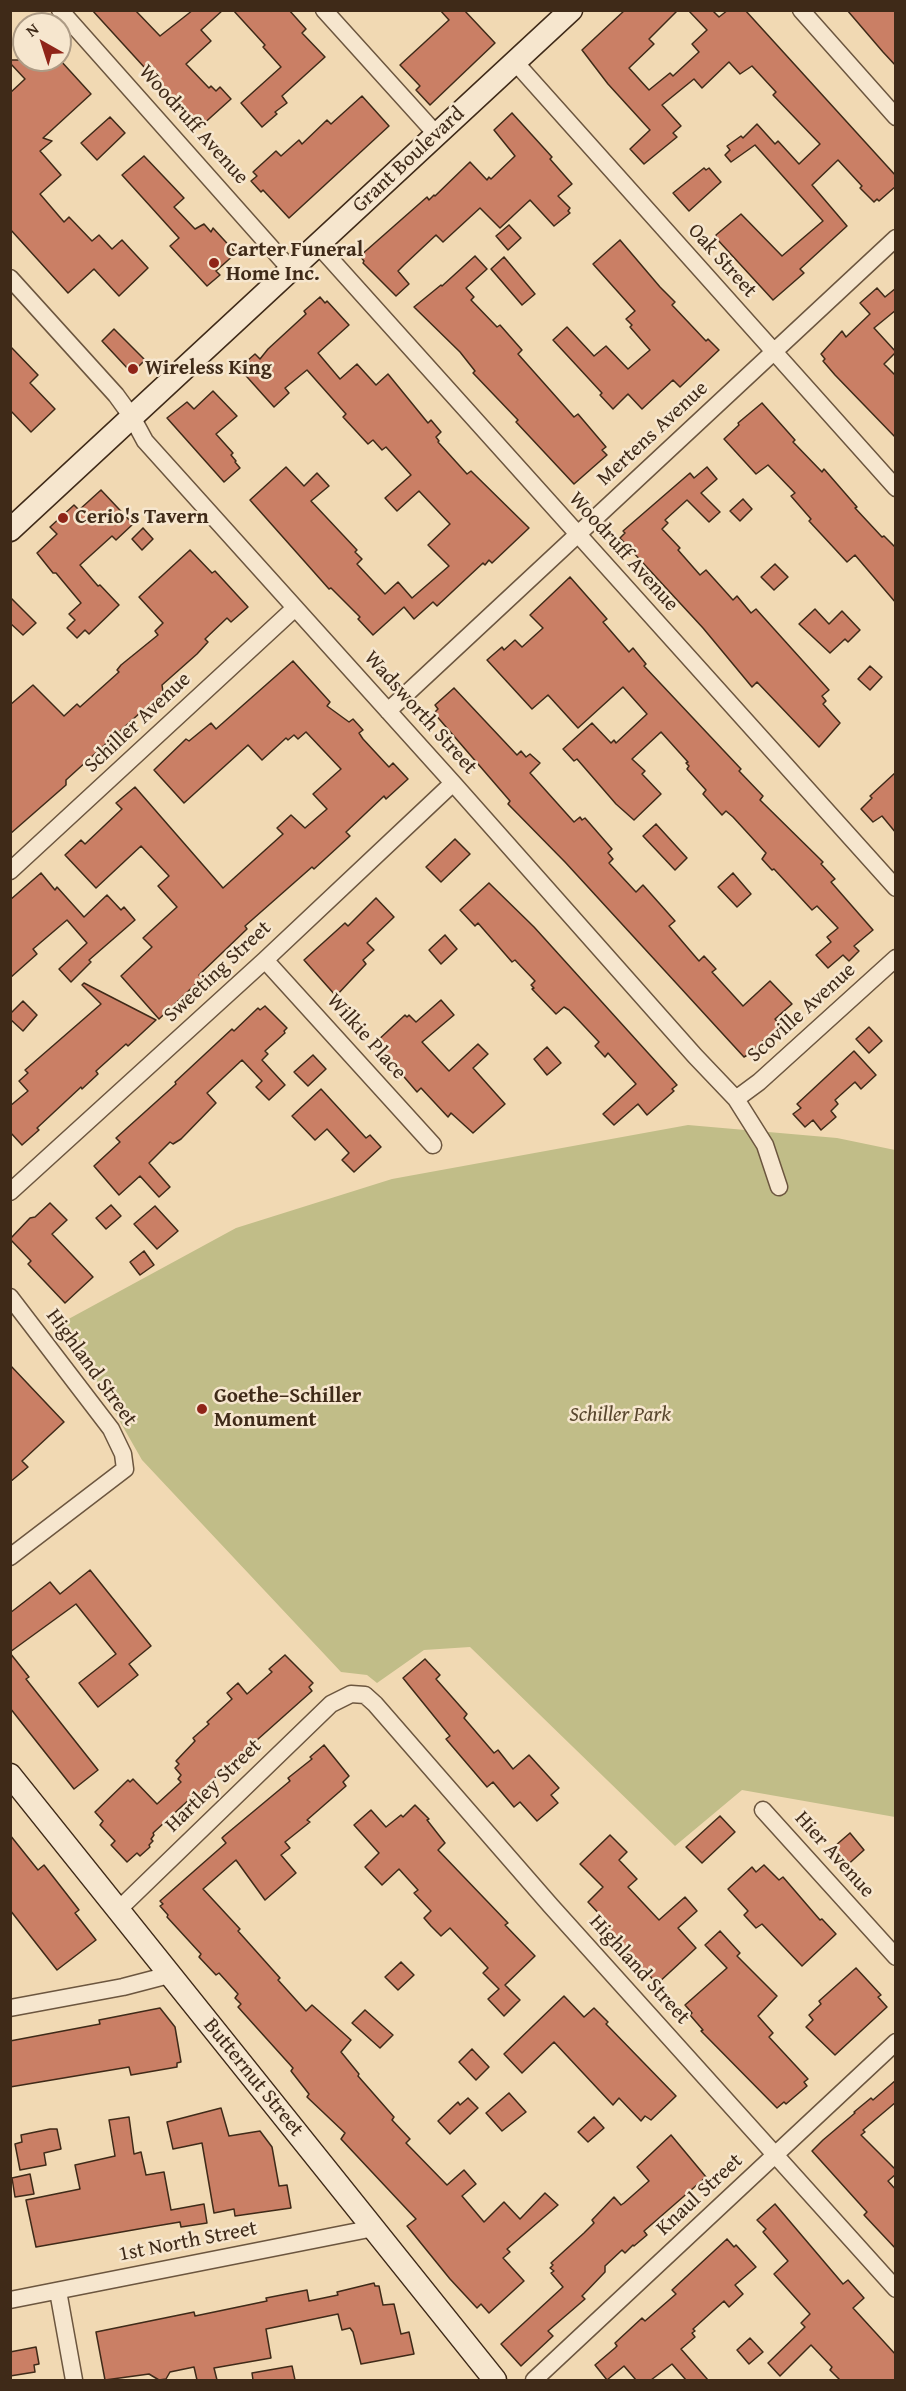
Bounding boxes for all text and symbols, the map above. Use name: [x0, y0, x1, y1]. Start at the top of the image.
north arrow: [12, 12, 72, 72]
text: N: [20, 17, 44, 42]
street label: Woodruff Avenue: [133, 60, 253, 190]
street label: Grant Boulevard: [348, 102, 470, 218]
street label: Oak Street: [682, 219, 762, 303]
place label: Carter Funeral Home Inc.: [226, 238, 363, 288]
marker: Carter Funeral Home Inc.: [207, 256, 221, 270]
place label: Wireless King: [145, 356, 272, 382]
marker: Wireless King: [126, 362, 140, 376]
street label: Mertens Avenue: [592, 376, 714, 492]
street label: Woodruff Avenue: [563, 487, 683, 617]
place label: Cerio's Tavern: [75, 505, 209, 531]
marker: Cerio's Tavern: [56, 511, 70, 525]
street label: Wadsworth Street: [358, 646, 482, 780]
street label: Schiller Avenue: [80, 667, 196, 779]
street label: Sweeting Street: [159, 916, 277, 1028]
street label: Scoville Avenue: [743, 958, 861, 1068]
street label: Wilkie Place: [321, 989, 411, 1085]
street label: Highland Street: [40, 1305, 142, 1431]
place label: Goethe–Schiller Monument: [214, 1384, 361, 1434]
marker: Goethe–Schiller Monument: [195, 1402, 209, 1416]
park label: Schiller Park: [569, 1403, 671, 1429]
street label: Hartley Street: [161, 1734, 267, 1838]
street label: Hier Avenue: [789, 1807, 879, 1903]
street label: Highland Street: [583, 1910, 695, 2030]
street label: Butternut Street: [198, 2014, 308, 2142]
street label: Knaul Street: [651, 2149, 749, 2241]
street label: 1st North Street: [117, 2216, 259, 2268]

